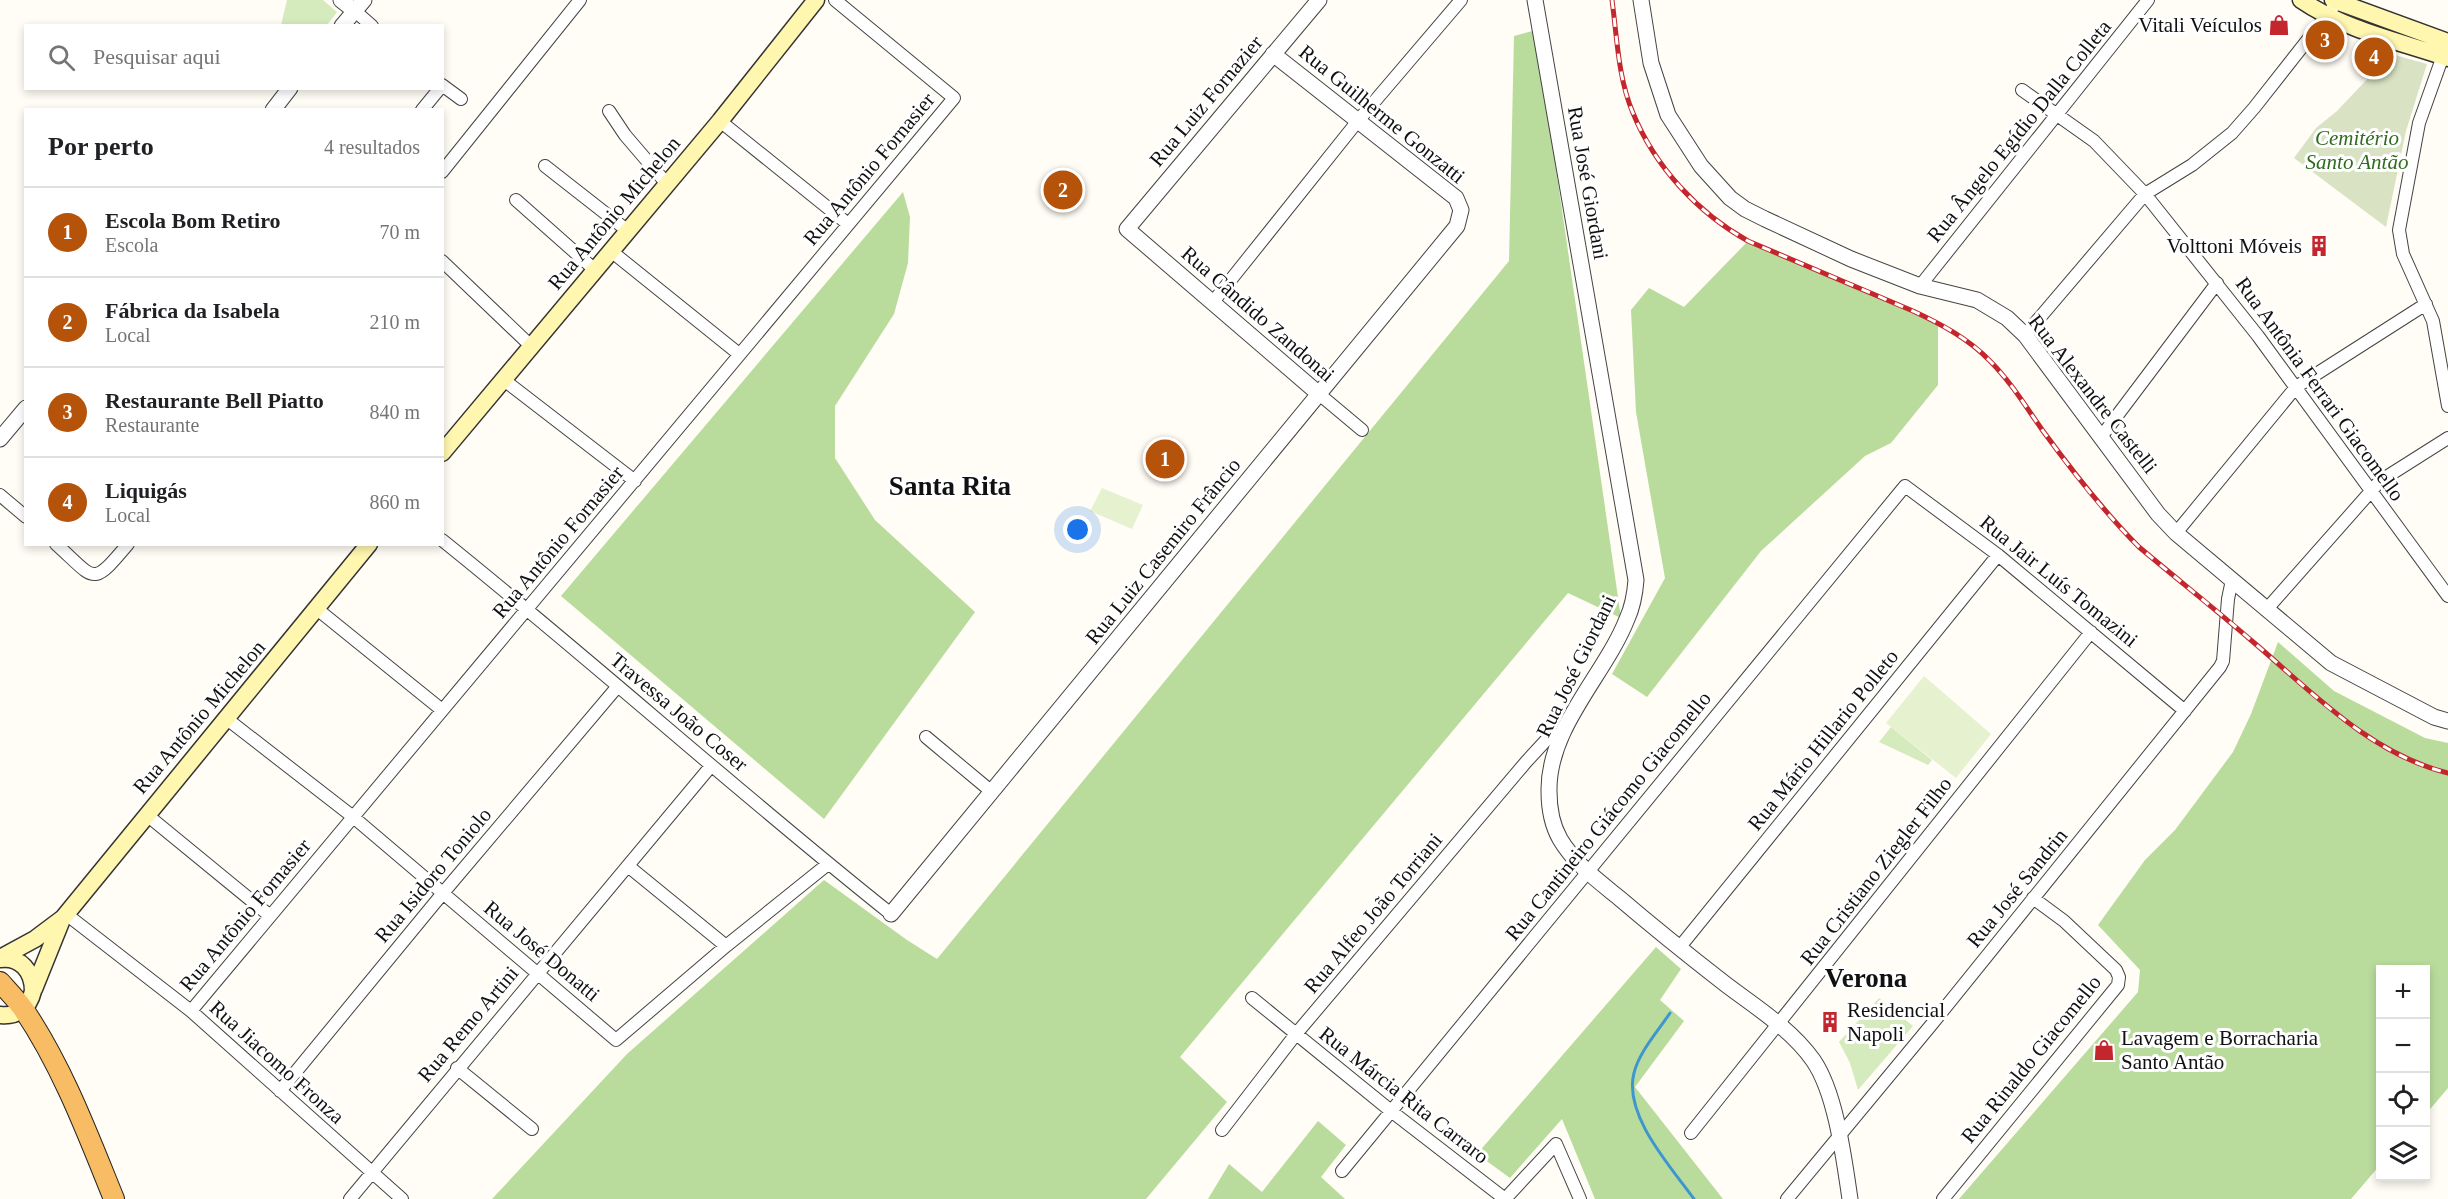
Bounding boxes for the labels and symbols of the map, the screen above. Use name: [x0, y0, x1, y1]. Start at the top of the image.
place label: Vitali Veículos: [2138, 13, 2262, 37]
shop icon: Vitali Veículos: [2267, 13, 2291, 37]
street label: Rua Ângelo Egídio Dalla Colleta: [1922, 15, 2116, 247]
pin: 3: [2306, 18, 2344, 63]
street label: Rua Luiz Fornazier: [1144, 31, 1268, 171]
pin: 4: [2354, 34, 2394, 80]
street label: Rua Guilherme Gonzatti: [1294, 40, 1470, 188]
street label: Rua Antônio Fornasier: [798, 88, 940, 250]
street label: Rua José Giordani: [1563, 105, 1613, 262]
park label: Cemitério Santo Antão: [2306, 126, 2408, 174]
street label: Rua Antônio Michelon: [543, 131, 685, 294]
pin: 2: [1044, 168, 1082, 213]
place label: Volttoni Móveis: [2166, 234, 2302, 258]
building icon: Volttoni Móveis: [2307, 234, 2331, 258]
street label: Rua Cândido Zandonai: [1177, 241, 1340, 387]
street label: Rua Antônia Ferrari Giacomello: [2231, 272, 2409, 506]
street label: Rua Alexandre Castelli: [2024, 310, 2163, 478]
pin: 1: [1146, 436, 1184, 482]
street label: Rua Luiz Casemiro Frâncio: [1080, 453, 1246, 649]
street label: Rua Antônio Fornasier: [487, 461, 629, 623]
district label: Santa Rita: [889, 471, 1012, 501]
street label: Rua Jair Luís Tomazini: [1975, 510, 2143, 652]
your location: [1063, 515, 1092, 544]
street label: Rua José Giordani: [1531, 591, 1621, 741]
street label: Rua Antônio Michelon: [128, 635, 270, 798]
street label: Rua Mário Hillario Polleto: [1743, 645, 1903, 835]
street label: Travessa João Coser: [605, 648, 753, 776]
street label: Rua Cantineiro Giácomo Giacomello: [1500, 687, 1716, 945]
street label: Rua Cristiano Ziegler Filho: [1795, 772, 1957, 970]
street label: Rua Isidoro Toniolo: [370, 803, 496, 947]
street label: Rua José Sandrin: [1962, 823, 2073, 952]
street label: Rua Alfeo João Torriani: [1299, 828, 1447, 998]
street label: Rua Antônio Fornasier: [174, 834, 316, 996]
street label: Rua José Donatti: [479, 896, 605, 1006]
street label: Rua Remo Artini: [413, 961, 523, 1087]
district label: Verona: [1825, 963, 1908, 993]
street label: Rua Rinaldo Giacomello: [1956, 970, 2106, 1148]
street label: Rua Jiacomo Fronza: [205, 995, 350, 1129]
place label: Residencial Napoli: [1847, 998, 1945, 1046]
building icon: Residencial Napoli: [1818, 1010, 1842, 1034]
street label: Rua Márcia Rita Carraro: [1315, 1021, 1493, 1169]
place label: Lavagem e Borracharia Santo Antão: [2121, 1026, 2319, 1074]
shop icon: Lavagem e Borracharia Santo Antão: [2092, 1038, 2116, 1062]

